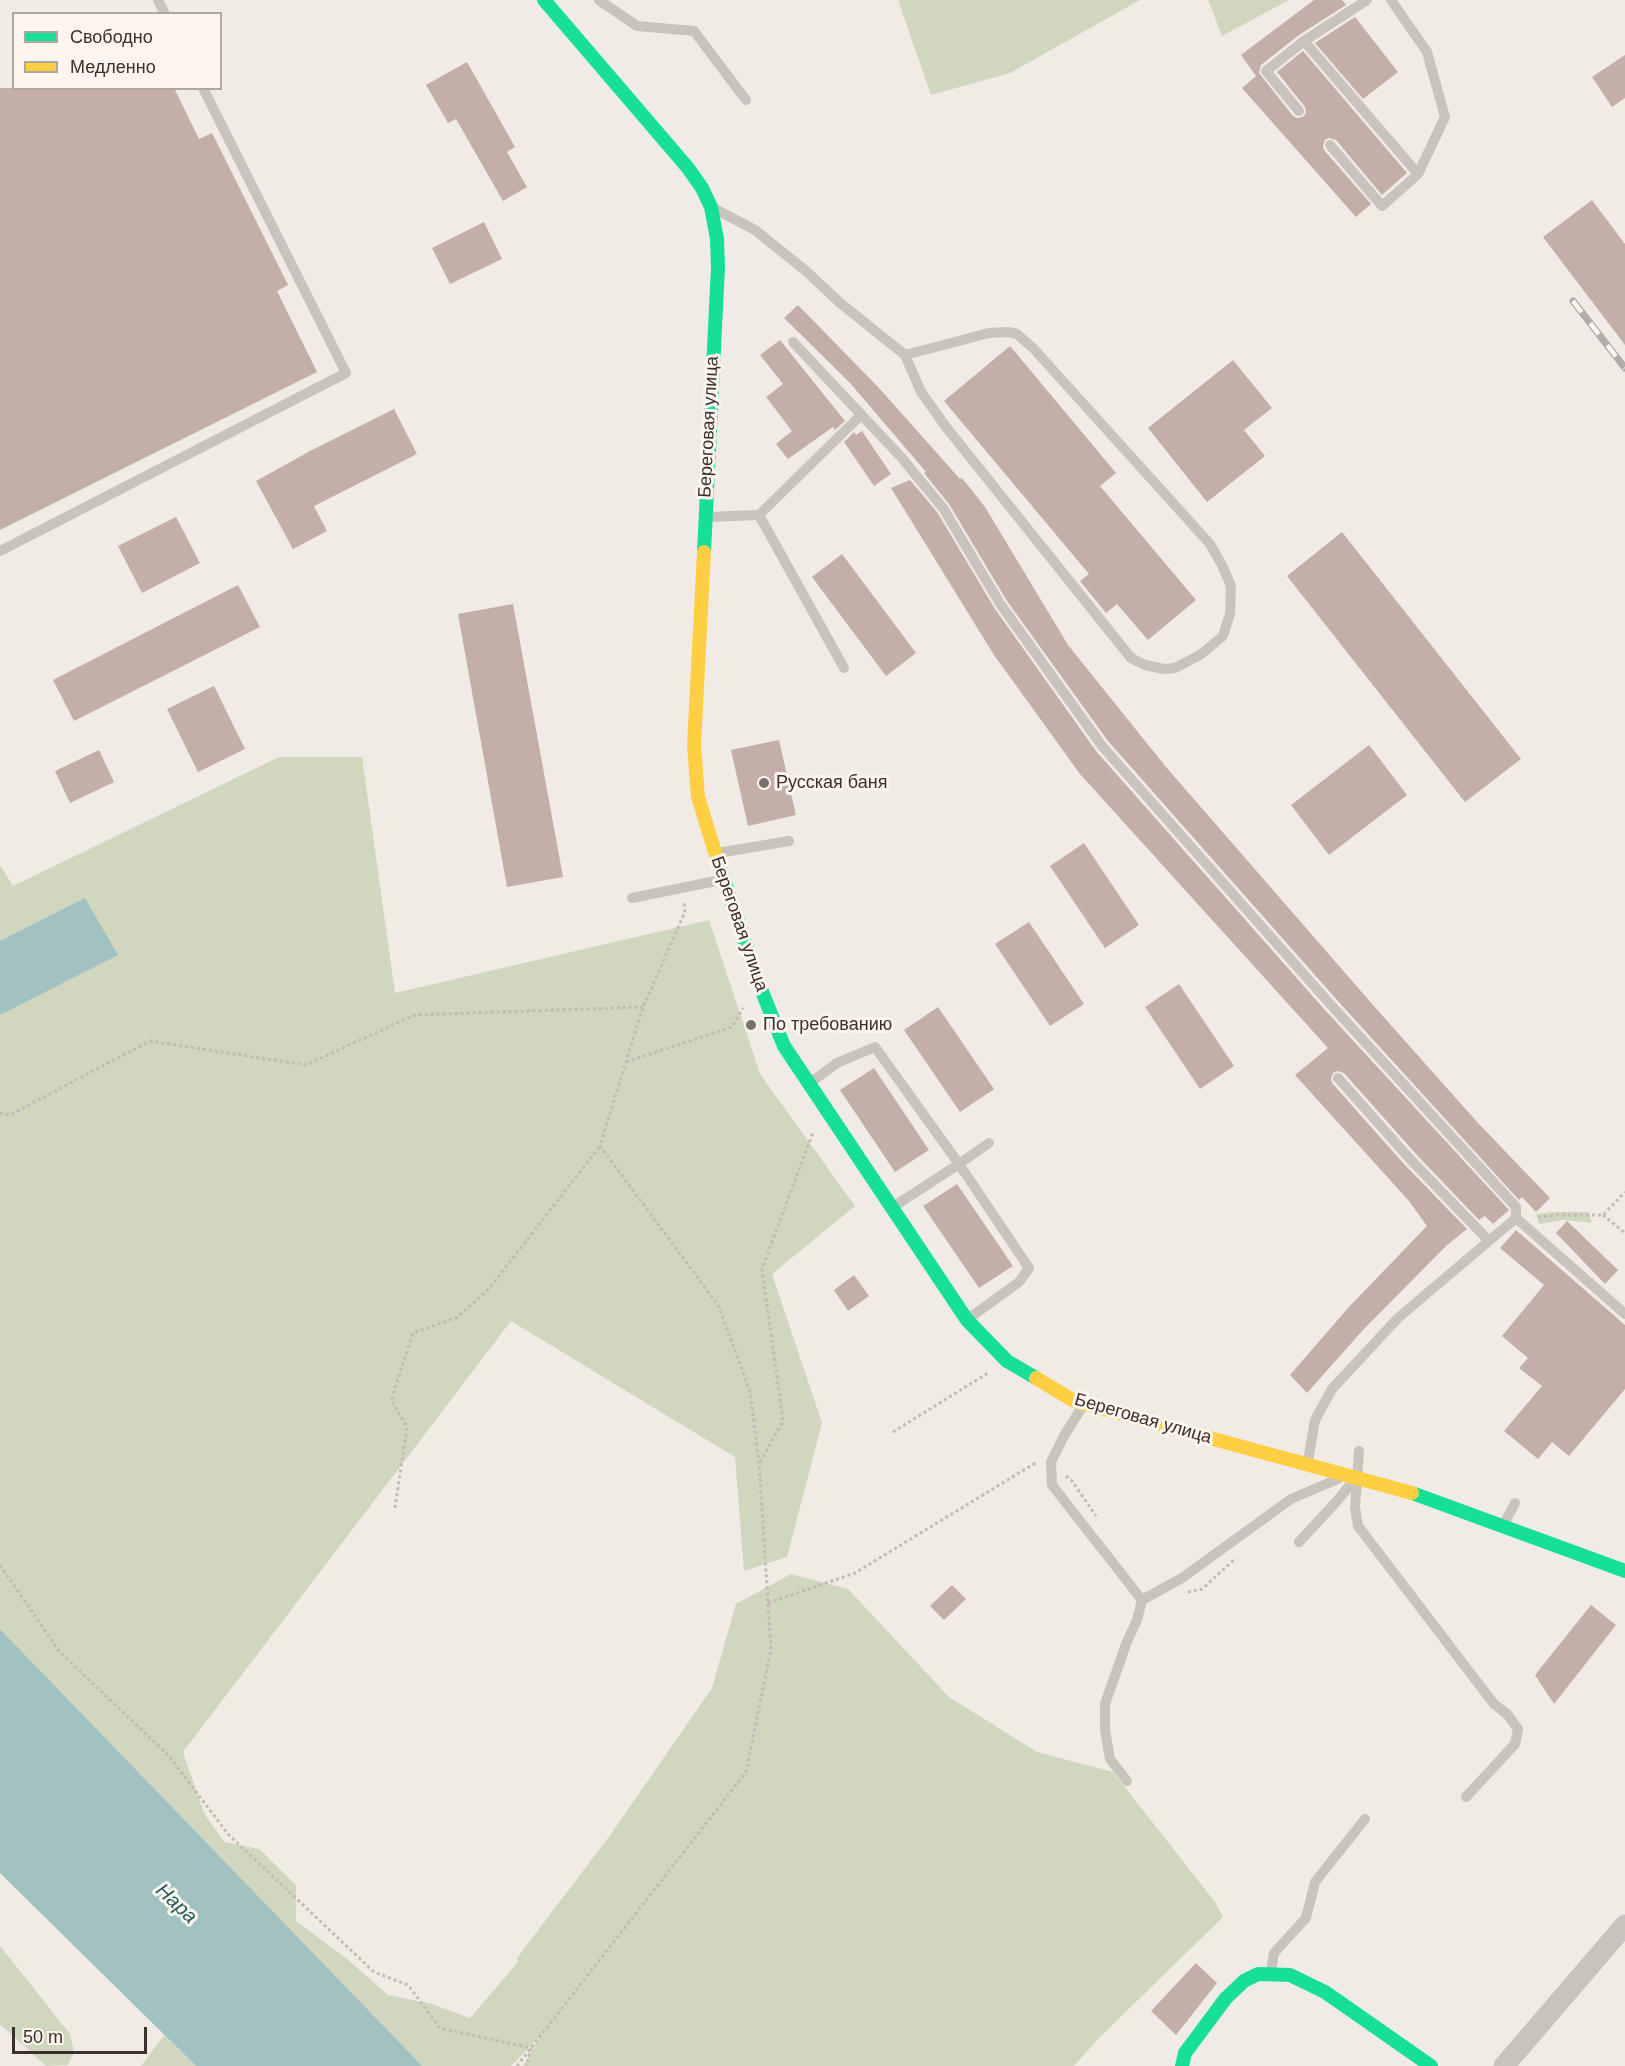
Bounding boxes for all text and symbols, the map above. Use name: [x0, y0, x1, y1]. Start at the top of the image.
legend: [12, 12, 222, 90]
text: Свободно: [70, 27, 153, 47]
text: Медленно: [70, 57, 156, 77]
street label: Береговая улица: [695, 356, 723, 498]
place label: Русская баня: [776, 772, 887, 794]
marker: Русская баня: [757, 776, 771, 790]
street label: Береговая улица: [706, 854, 772, 994]
place label: По требованию: [763, 1014, 892, 1036]
marker: По требованию: [744, 1018, 758, 1032]
street label: Береговая улица: [1072, 1389, 1214, 1449]
water label: Нара: [150, 1879, 202, 1929]
scale bar: [15, 2015, 150, 2053]
text: 50 m: [23, 2027, 63, 2047]

